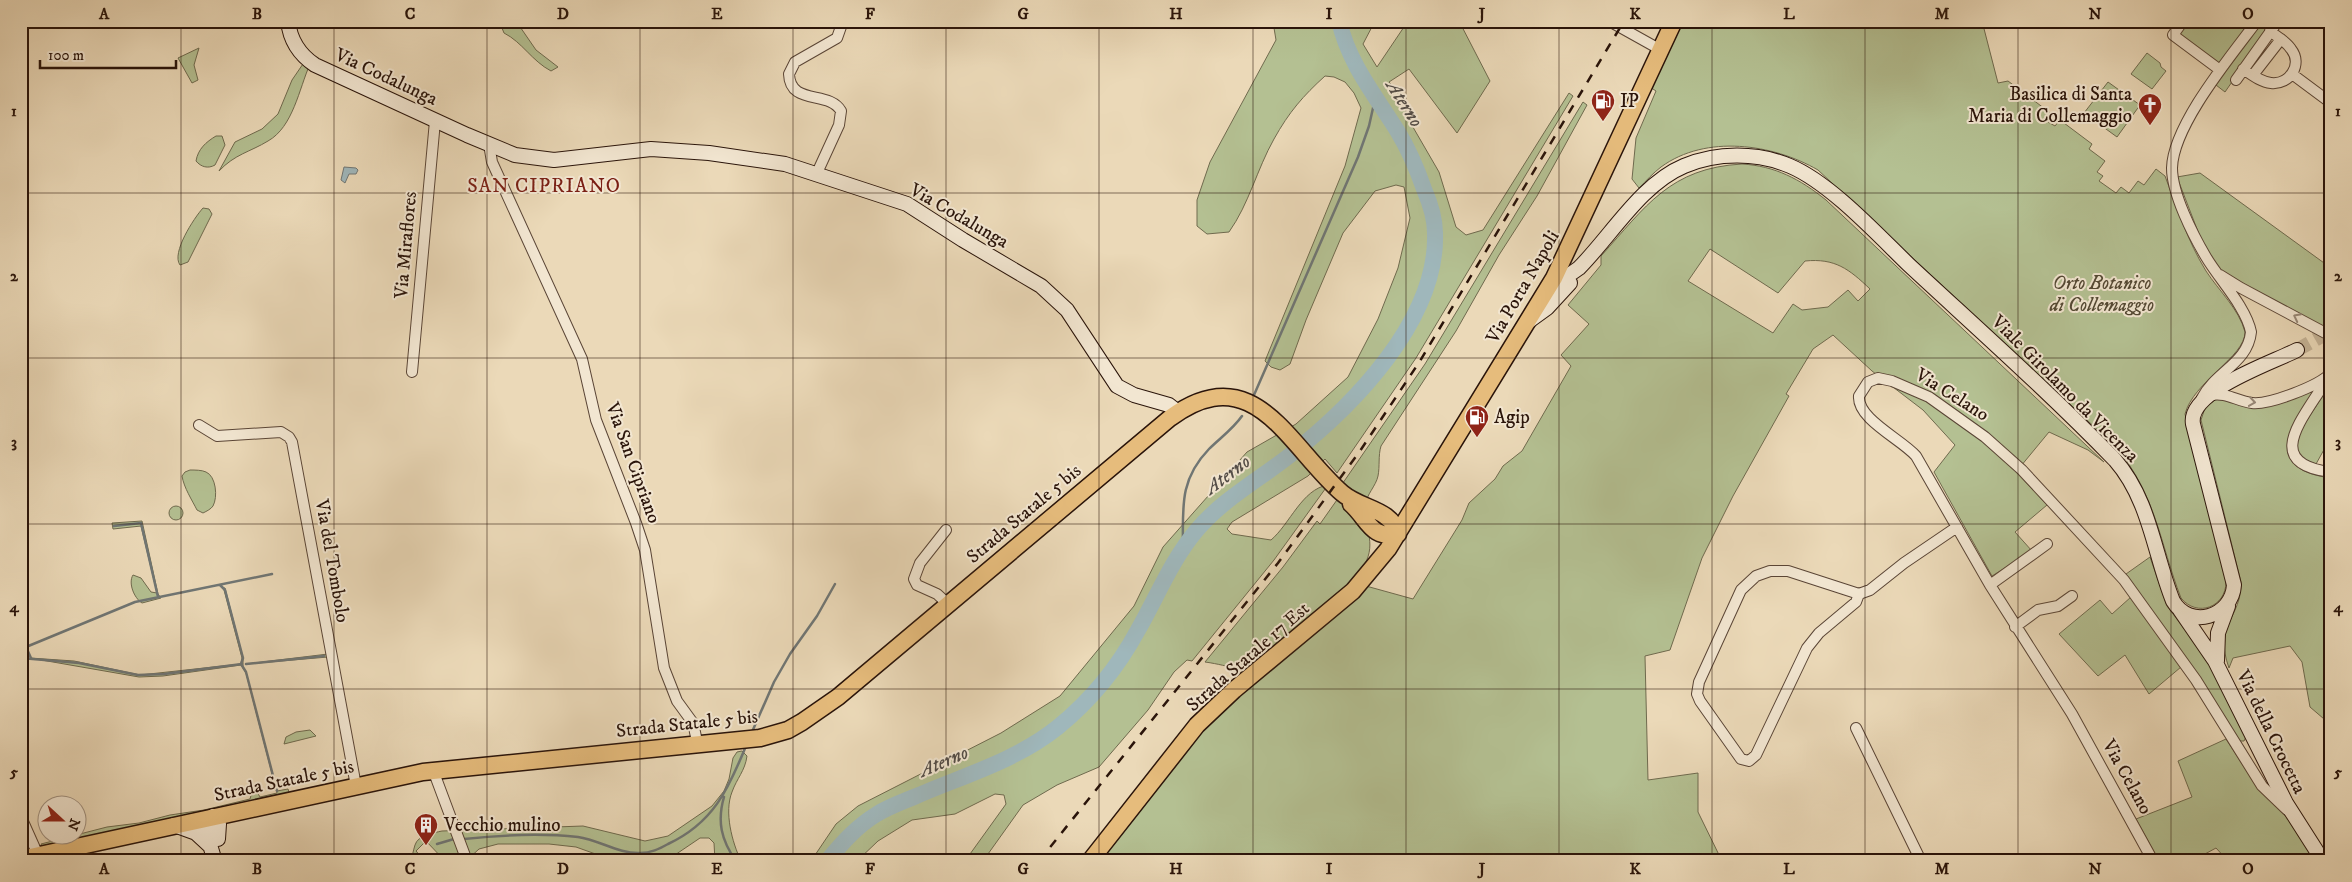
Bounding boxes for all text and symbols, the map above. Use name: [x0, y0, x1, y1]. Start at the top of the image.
text: A: [98, 4, 110, 24]
text: B: [252, 4, 262, 24]
text: C: [405, 4, 415, 24]
text: D: [557, 4, 569, 24]
text: E: [711, 4, 723, 24]
text: F: [865, 4, 875, 24]
text: G: [1017, 4, 1029, 24]
text: H: [1169, 4, 1183, 24]
text: I: [1326, 4, 1333, 24]
text: J: [1477, 4, 1486, 24]
text: K: [1629, 4, 1641, 24]
text: L: [1783, 4, 1795, 24]
text: M: [1935, 4, 1950, 24]
text: N: [2088, 4, 2102, 24]
text: O: [2242, 4, 2254, 24]
scale bar: [40, 38, 176, 70]
street label: Via Codalunga: [330, 43, 441, 111]
text: 100 m: [48, 46, 84, 65]
water label: Aterno: [1379, 74, 1428, 132]
place label: Basilica di Santa Maria di Collemaggio: [1968, 83, 2132, 128]
fuel station icon: IP: [1590, 88, 1616, 122]
place label: IP: [1620, 90, 1639, 113]
church icon: Basilica di Santa Maria di Collemaggio: [2137, 92, 2163, 126]
text: 1: [11, 101, 17, 121]
text: 1: [2335, 101, 2341, 121]
district label: SAN CIPRIANO: [467, 174, 621, 199]
street label: Via Codalunga: [905, 178, 1013, 254]
street label: Via Miraflores: [390, 190, 422, 301]
street label: Via Porta Napoli: [1481, 226, 1565, 348]
text: 2: [10, 266, 19, 286]
text: 2: [2334, 266, 2343, 286]
park label: Orto Botanico di Collemaggio: [2049, 272, 2154, 317]
street label: Viale Girolamo da Vicenza: [1986, 310, 2143, 467]
one-way arrow: [2294, 313, 2303, 323]
street label: Via Celano: [1910, 363, 1993, 427]
one-way arrow: [2248, 396, 2256, 407]
street label: Via San Cipriano: [600, 398, 666, 527]
fuel station icon: Agip: [1464, 404, 1490, 438]
place label: Agip: [1494, 406, 1530, 429]
text: 3: [11, 432, 17, 452]
text: 3: [2335, 432, 2341, 452]
water label: Aterno: [1199, 450, 1256, 502]
street label: Strada Statale 5 bis: [962, 459, 1086, 569]
street label: Via del Tombolo: [310, 497, 354, 624]
text: 4: [8, 597, 19, 617]
street label: Strada Statale 17 Est: [1182, 597, 1314, 717]
text: 4: [2332, 597, 2343, 617]
street label: Via della Crocetta: [2231, 665, 2311, 798]
street label: Strada Statale 5 bis: [615, 705, 759, 743]
street label: Via Celano: [2097, 735, 2157, 819]
water label: Aterno: [914, 741, 972, 784]
street label: Strada Statale 5 bis: [212, 755, 356, 807]
text: 5: [9, 762, 18, 782]
text: 5: [2333, 762, 2342, 782]
north arrow: [38, 794, 88, 844]
building icon: Vecchio mulino: [413, 812, 439, 846]
place label: Vecchio mulino: [443, 814, 561, 837]
text: N: [63, 816, 84, 833]
text: A: [98, 859, 110, 879]
text: B: [252, 859, 262, 879]
text: C: [405, 859, 415, 879]
text: D: [557, 859, 569, 879]
text: E: [711, 859, 723, 879]
text: F: [865, 859, 875, 879]
text: G: [1017, 859, 1029, 879]
text: H: [1169, 859, 1183, 879]
text: I: [1326, 859, 1333, 879]
text: J: [1477, 859, 1486, 879]
text: K: [1629, 859, 1641, 879]
text: L: [1783, 859, 1795, 879]
text: M: [1935, 859, 1950, 879]
text: N: [2088, 859, 2102, 879]
text: O: [2242, 859, 2254, 879]

